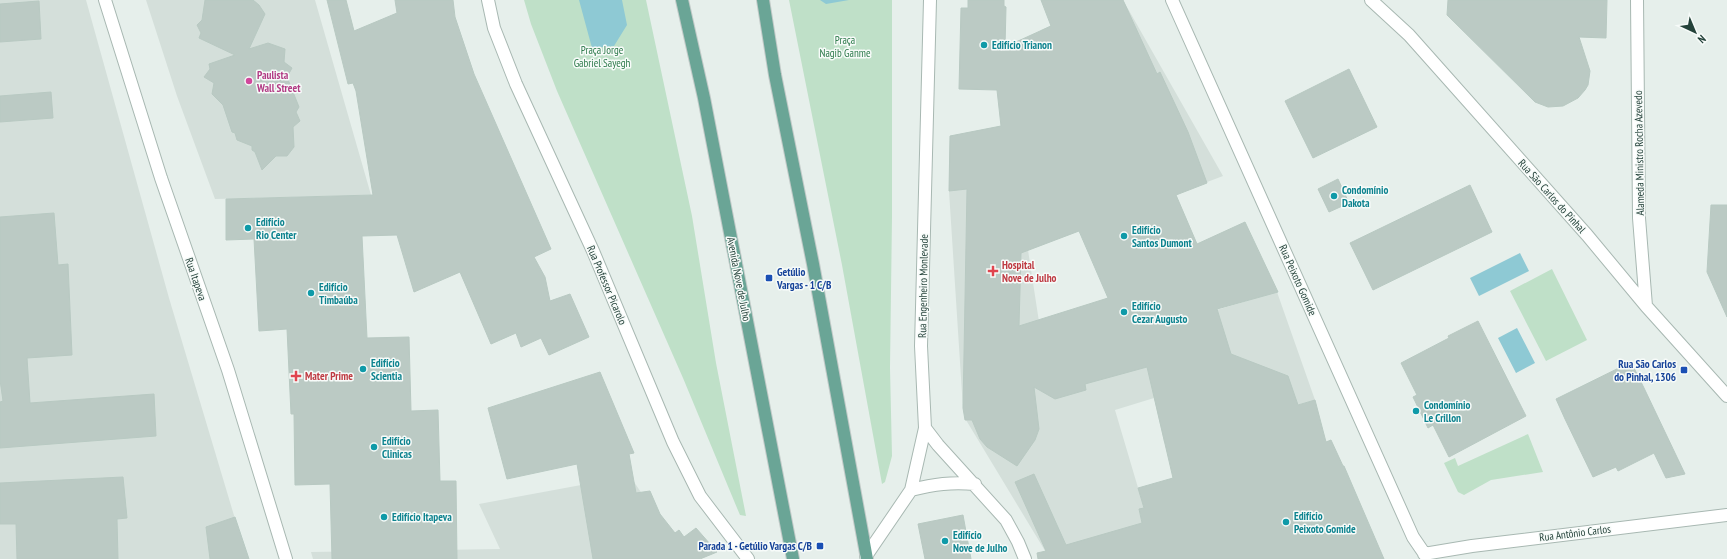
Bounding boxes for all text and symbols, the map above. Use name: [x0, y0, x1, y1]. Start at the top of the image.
north arrow: [1675, 12, 1715, 52]
text: N: [1695, 32, 1709, 46]
park label: Praça Nagib Ganme: [820, 33, 871, 60]
place label: Edifício Trianon: [992, 38, 1052, 52]
marker: Edifício Trianon: [979, 40, 989, 50]
park label: Praça Jorge Gabriel Sayegh: [574, 43, 631, 70]
place label: Paulista Wall Street: [256, 68, 301, 95]
marker: Paulista Wall Street: [244, 76, 254, 86]
street label: Alameda Ministro Rocha Azevedo: [1631, 90, 1647, 216]
street label: Rua São Carlos do Pinhal: [1515, 156, 1589, 236]
place label: Condomínio Dakota: [1342, 183, 1389, 210]
marker: Condomínio Dakota: [1329, 191, 1339, 201]
place label: Edifício Rio Center: [256, 215, 297, 242]
marker: Edifício Rio Center: [243, 223, 253, 233]
place label: Edifício Santos Dumont: [1132, 223, 1192, 250]
marker: Edifício Santos Dumont: [1119, 231, 1129, 241]
street label: Rua Engenheiro Monlevade: [915, 234, 931, 338]
street label: Avenida Nove de Julho: [724, 236, 754, 322]
street label: Rua Peixoto Gomide: [1276, 242, 1320, 318]
street label: Rua Professor Picarolo: [584, 243, 630, 327]
street label: Rua Itapeva: [182, 256, 210, 302]
place label: Hospital Nove de Julho: [1002, 258, 1057, 285]
place label: Getúlio Vargas - 1 C/B: [776, 265, 832, 292]
marker: Hospital Nove de Julho: [987, 265, 999, 277]
marker: Getúlio Vargas - 1 C/B: [764, 273, 774, 283]
place label: Edifício Timbaúba: [319, 280, 358, 307]
marker: Edifício Timbaúba: [306, 288, 316, 298]
place label: Edifício Cezar Augusto: [1132, 299, 1188, 326]
marker: Edifício Cezar Augusto: [1119, 307, 1129, 317]
place label: Edifício Scientia: [371, 356, 402, 383]
place label: Rua São Carlos do Pinhal, 1306: [1614, 357, 1676, 384]
marker: Edifício Scientia: [358, 364, 368, 374]
marker: Rua São Carlos do Pinhal, 1306: [1679, 365, 1689, 375]
place label: Mater Prime: [305, 369, 353, 383]
marker: Mater Prime: [290, 370, 302, 382]
place label: Condomínio Le Crillon: [1424, 398, 1471, 425]
marker: Condomínio Le Crillon: [1411, 406, 1421, 416]
place label: Edifício Clinicas: [382, 434, 412, 461]
marker: Edifício Clinicas: [369, 442, 379, 452]
place label: Edifício Peixoto Gomide: [1294, 509, 1356, 536]
place label: Edifício Itapeva: [392, 510, 452, 524]
marker: Edifício Itapeva: [379, 512, 389, 522]
marker: Edifício Peixoto Gomide: [1281, 517, 1291, 527]
street label: Rua Antônio Carlos: [1538, 522, 1612, 544]
place label: Edifício Nove de Julho: [953, 528, 1008, 555]
marker: Edifício Nove de Julho: [940, 536, 950, 546]
place label: Parada 1 - Getúlio Vargas C/B: [698, 539, 813, 553]
marker: Parada 1 - Getúlio Vargas C/B: [815, 541, 825, 551]

